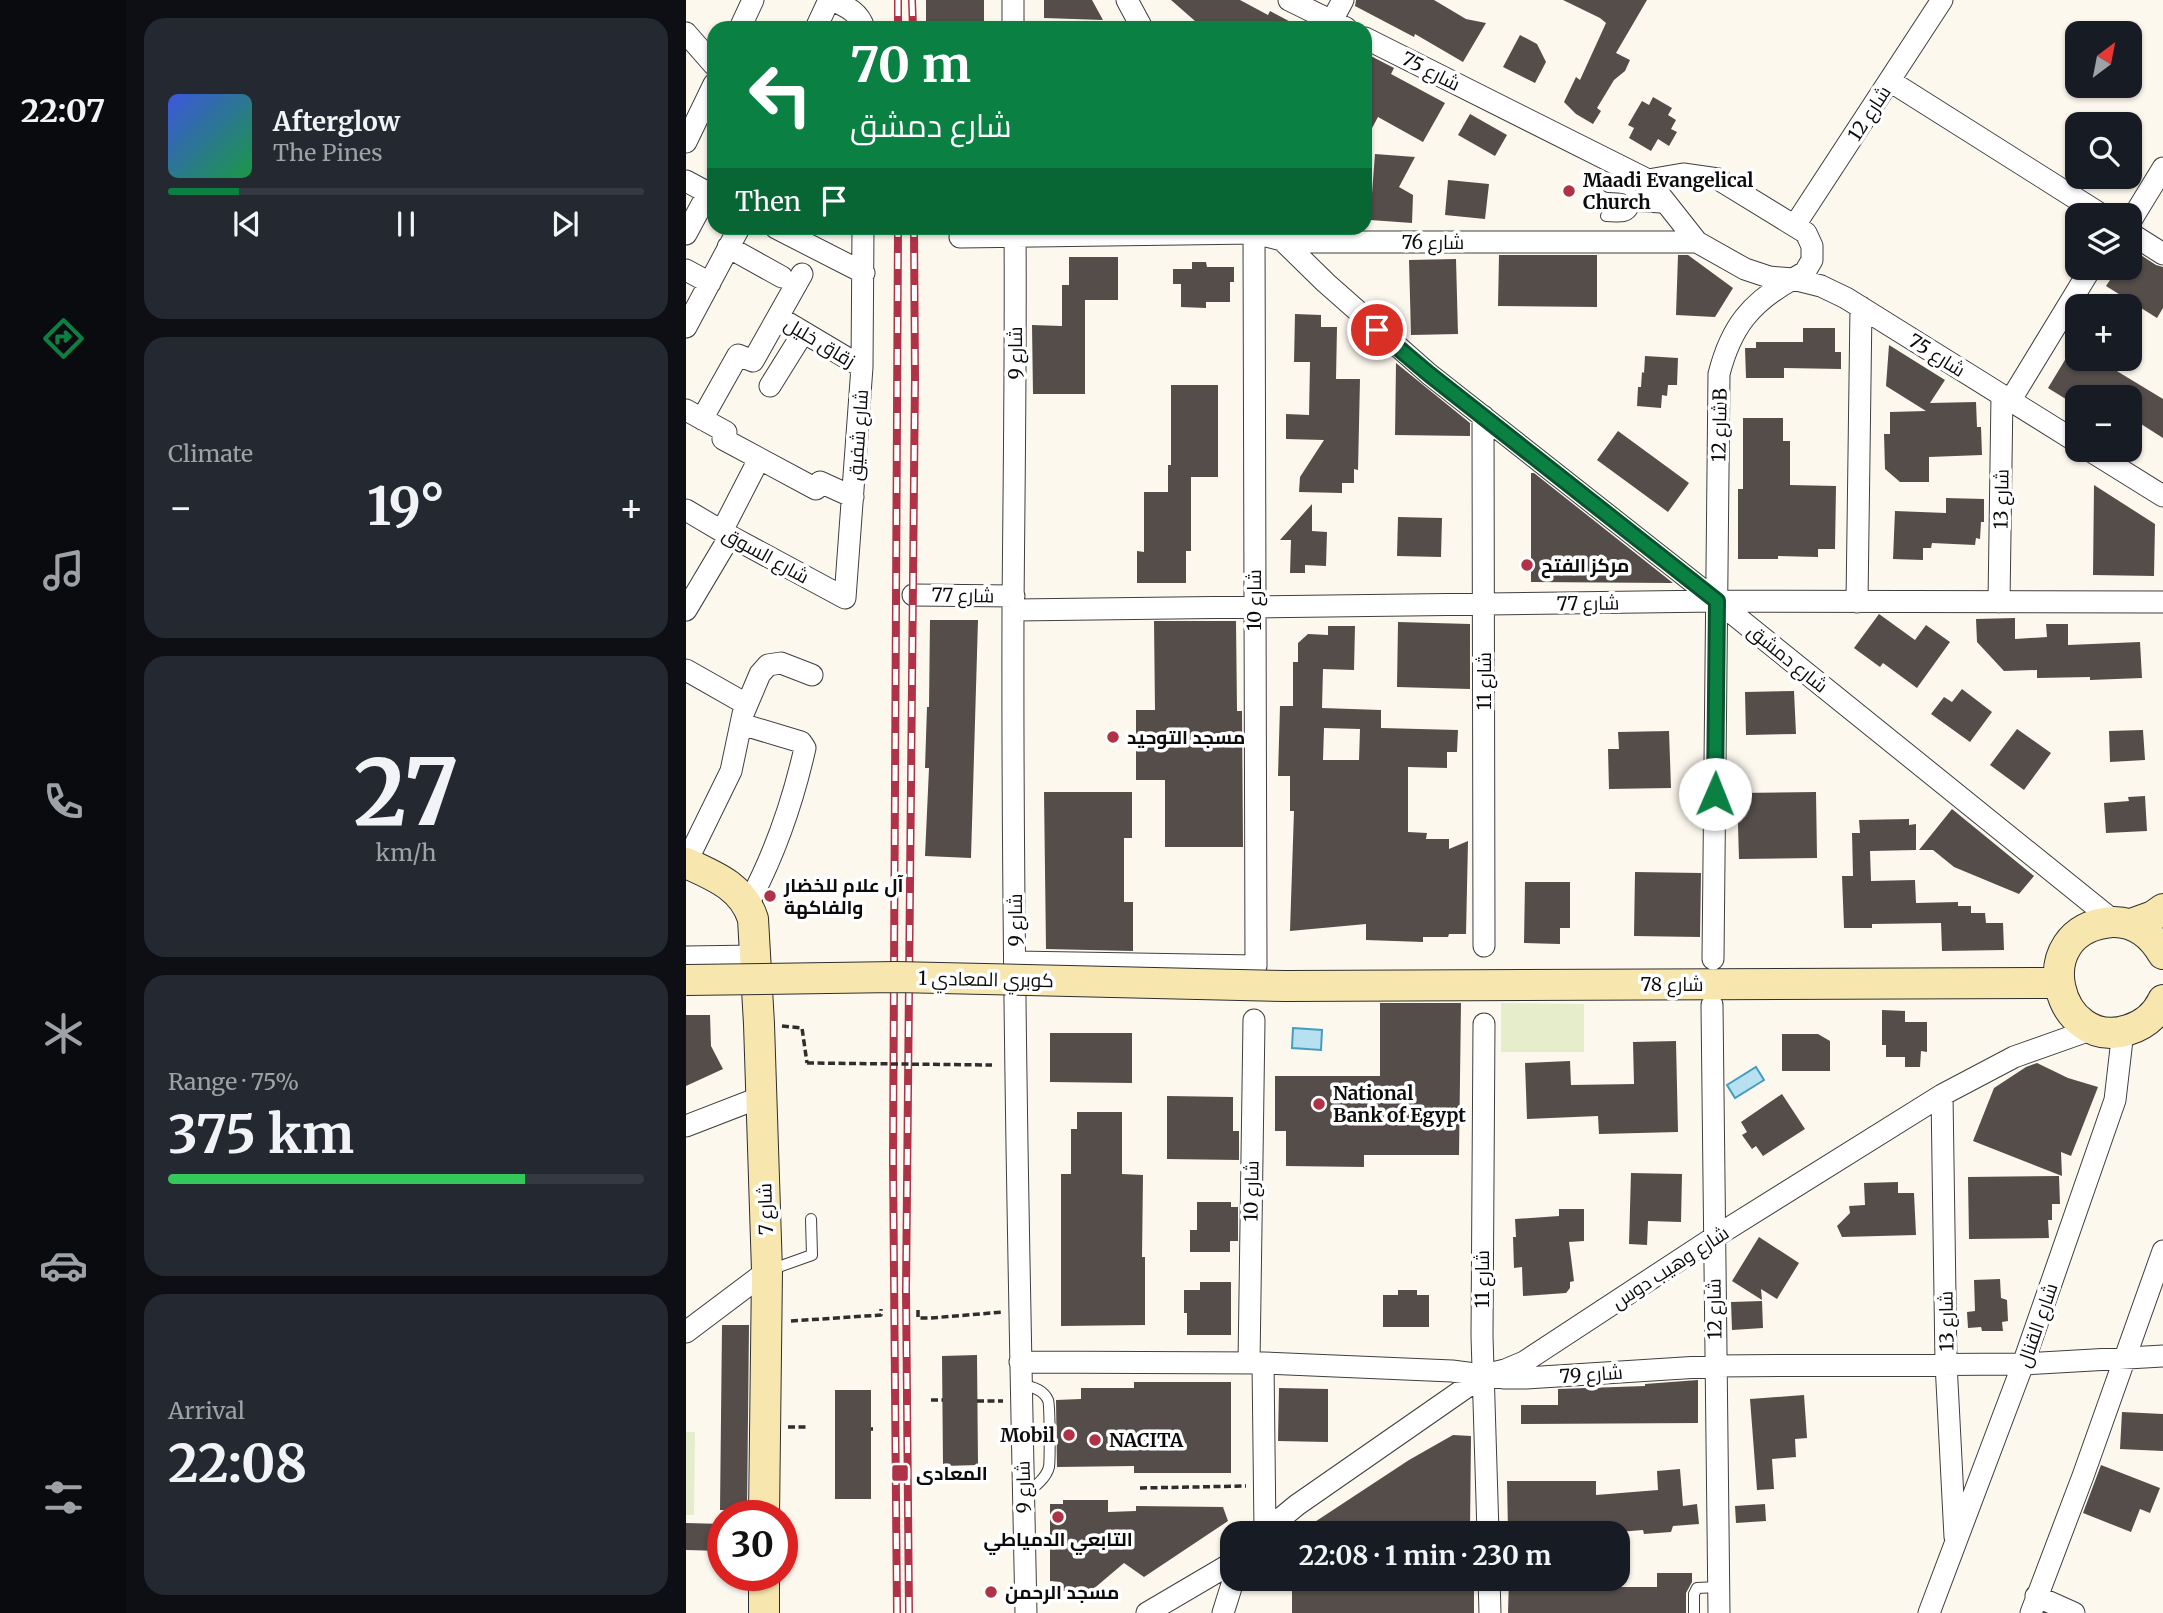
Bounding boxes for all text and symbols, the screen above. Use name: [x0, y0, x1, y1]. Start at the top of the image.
north arrow: [2065, 21, 2142, 98]
map controls: [2065, 21, 2142, 462]
text: 70 m: [850, 34, 971, 95]
street label: شارع 75: [1397, 46, 1464, 98]
icon: left: [735, 49, 826, 140]
street label: شارع 12: [1842, 81, 1897, 146]
text: 22:07: [21, 91, 105, 131]
text: Afterglow: [273, 105, 400, 138]
text: شارع دمشق: [850, 106, 1012, 146]
button: search: [2065, 112, 2142, 189]
text: The Pines: [273, 138, 383, 167]
place label: Maadi Evangelical Church: [1583, 168, 1754, 214]
icon: arrive: [815, 182, 853, 220]
marker: Maadi Evangelical Church: [1561, 183, 1577, 199]
text: Then: [735, 185, 801, 218]
button: layers: [2065, 203, 2142, 280]
icon: previous: [228, 205, 266, 243]
icon: pause: [387, 205, 425, 243]
icon: next: [546, 205, 584, 243]
street label: شارع 76: [1402, 230, 1464, 256]
button: +: [2065, 294, 2142, 371]
pin: [1347, 300, 1407, 360]
icon: arrive: [1358, 311, 1396, 349]
street label: زقاق خليل: [780, 312, 860, 373]
icon: directions: [39, 314, 88, 363]
street label: شارع 9: [1003, 327, 1029, 379]
street label: شارع 75: [1903, 328, 1970, 383]
button: −: [2065, 385, 2142, 462]
street label: شارع شفيق: [843, 388, 875, 482]
street label: شارع 12B: [1706, 388, 1734, 462]
text: Climate: [168, 439, 253, 468]
street label: شارع 13: [1988, 469, 2016, 529]
text: 19°: [367, 474, 445, 539]
text: −: [168, 484, 193, 531]
text: +: [619, 484, 644, 531]
street label: شارع السوق: [718, 521, 814, 590]
icon: music: [39, 546, 88, 595]
place label: مركز الفتح: [1541, 553, 1629, 579]
marker: مركز الفتح: [1519, 557, 1535, 573]
street label: شارع 10: [1242, 569, 1268, 631]
street label: شارع 77: [931, 582, 995, 610]
street label: شارع 77: [1556, 590, 1620, 618]
street label: شارع دمشق: [1742, 618, 1833, 699]
street label: شارع 11: [1472, 652, 1498, 710]
place label: مسجد التوحيد: [1127, 725, 1245, 749]
marker: مسجد التوحيد: [1105, 729, 1121, 745]
text: 27: [353, 735, 459, 850]
position arrow: [1678, 757, 1752, 831]
icon: phone: [39, 777, 88, 826]
text: km/h: [376, 838, 436, 867]
place label: آل علام للخضار والفاكهة: [783, 873, 904, 919]
marker: آل علام للخضار والفاكهة: [762, 888, 778, 904]
street label: شارع 9: [1003, 894, 1029, 946]
street label: كوبري المعادي 1: [918, 966, 1054, 995]
street label: شارع 78: [1641, 972, 1703, 998]
icon: climate: [39, 1009, 88, 1058]
text: Range · 75%: [168, 1067, 299, 1096]
place label: National Bank of Egypt: [1333, 1081, 1466, 1127]
marker: National Bank of Egypt: [1311, 1096, 1327, 1112]
text: 375 km: [168, 1102, 354, 1167]
street label: شارع 10: [1238, 1160, 1266, 1222]
street label: شارع 7: [752, 1182, 780, 1235]
street label: شارع وهيب دوس: [1607, 1220, 1734, 1315]
icon: car: [39, 1241, 88, 1290]
street label: شارع 11: [1470, 1250, 1496, 1308]
street label: شارع 12: [1701, 1278, 1729, 1340]
street label: شارع القنال: [2011, 1280, 2065, 1371]
street label: شارع 13: [1933, 1291, 1961, 1351]
street label: شارع 79: [1559, 1360, 1624, 1390]
text: Arrival: [168, 1396, 245, 1425]
place label: Mobil: [1000, 1423, 1055, 1447]
marker: Mobil: [1061, 1427, 1077, 1443]
place label: NACITA: [1109, 1428, 1184, 1452]
text: 22:08: [168, 1431, 307, 1496]
marker: NACITA: [1087, 1432, 1103, 1448]
street label: شارع 9: [1011, 1460, 1037, 1514]
place label: المعادى: [916, 1461, 988, 1485]
marker: المعادى: [890, 1463, 910, 1483]
icon: filters: [39, 1473, 88, 1522]
speed limit sign: 30: [707, 1500, 798, 1591]
marker: التابعي الدمياطي: [1050, 1509, 1066, 1525]
place label: التابعي الدمياطي: [983, 1527, 1133, 1555]
text: 22:08 · 1 min · 230 m: [1299, 1539, 1551, 1572]
place label: مسجد الرحمن: [1005, 1580, 1119, 1604]
marker: مسجد الرحمن: [983, 1584, 999, 1600]

